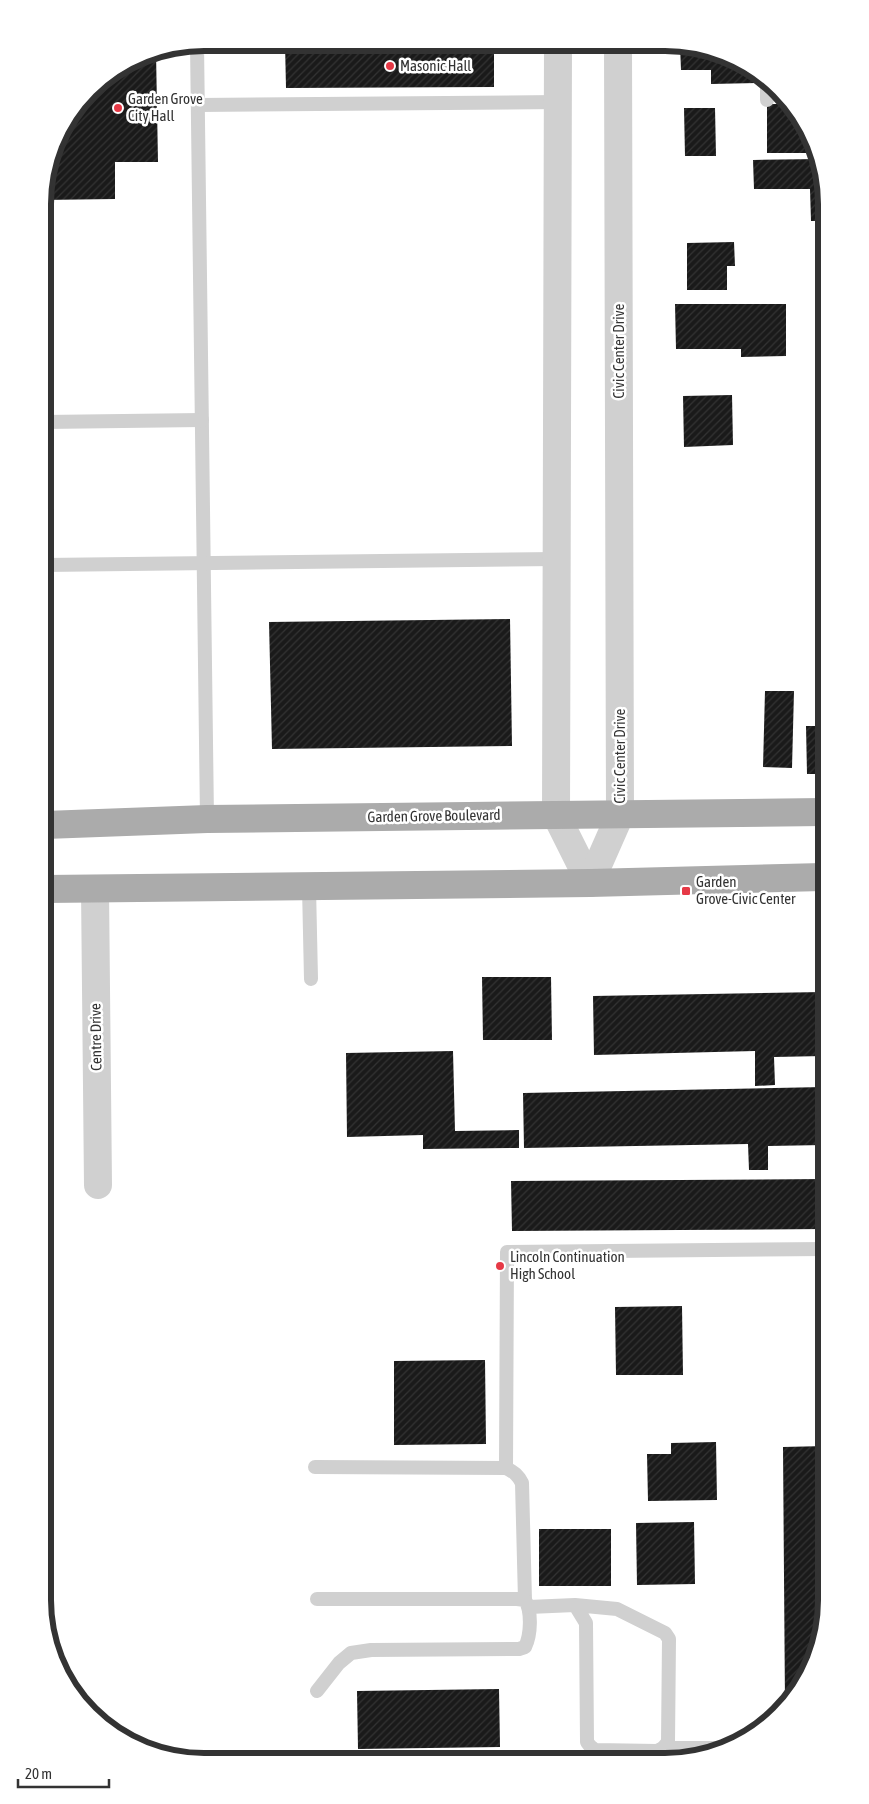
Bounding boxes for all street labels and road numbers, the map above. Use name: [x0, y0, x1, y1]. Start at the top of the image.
street label: Civic Center Drive: [610, 303, 627, 398]
street label: Civic Center Drive: [611, 708, 628, 803]
street label: Garden Grove Boulevard: [367, 806, 501, 825]
street label: Centre Drive: [86, 1003, 105, 1071]

